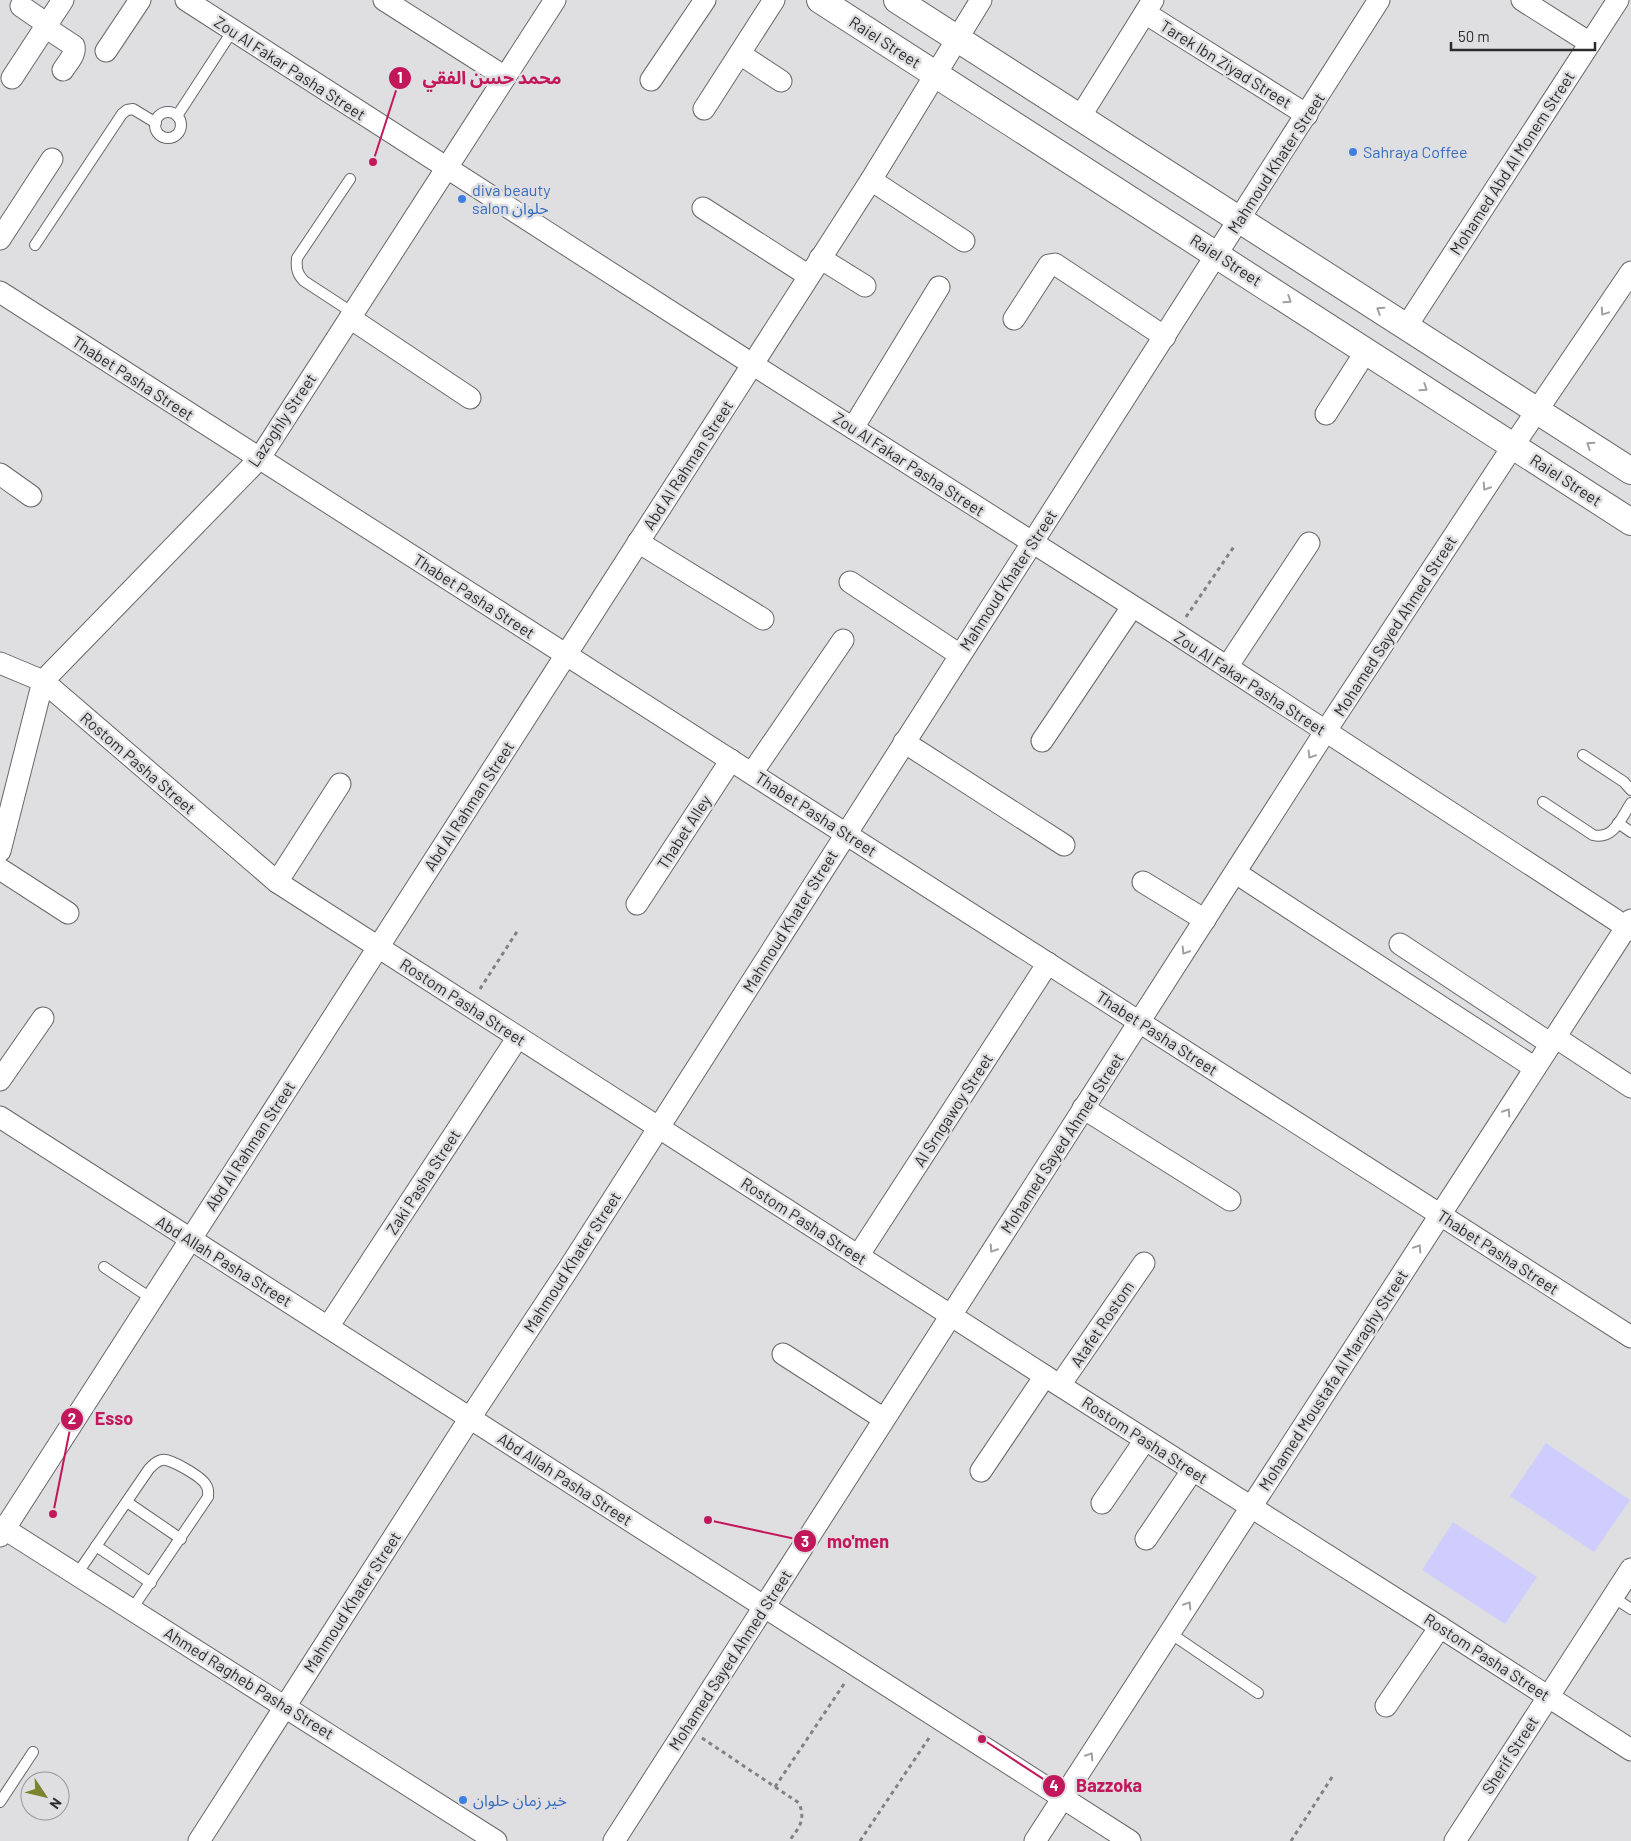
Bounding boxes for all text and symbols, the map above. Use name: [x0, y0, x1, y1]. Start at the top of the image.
street label: Zou Al Fakar Pasha Street: [211, 11, 370, 124]
street label: Raiel Street: [846, 12, 924, 72]
street label: Tarek Ibn Ziyad Street: [1157, 15, 1295, 112]
scale bar: [1451, 20, 1595, 52]
text: 50 m: [1458, 27, 1490, 45]
callout: محمد حسن الفقي: [388, 61, 571, 94]
text: محمد حسن الفقي: [423, 66, 561, 92]
text: 1: [397, 68, 403, 86]
street label: Mohamed Abd Al Monem Street: [1445, 68, 1578, 258]
street label: Mahmoud Khater Street: [1223, 89, 1328, 237]
place label: Sahraya Coffee: [1363, 142, 1468, 161]
marker: Sahraya Coffee: [1347, 146, 1359, 158]
place label: diva beauty salon حلوان: [472, 180, 551, 218]
marker: diva beauty salon حلوان: [456, 193, 468, 205]
street label: Raiel Street: [1187, 230, 1265, 290]
one-way arrow: [1282, 294, 1291, 303]
one-way arrow: [1376, 306, 1385, 316]
one-way arrow: [1601, 306, 1610, 316]
street label: Thabet Pasha Street: [69, 331, 198, 424]
street label: Lazoghly Street: [243, 370, 320, 470]
one-way arrow: [1419, 382, 1428, 392]
street label: Abd Al Rahman Street: [639, 396, 736, 533]
street label: Zou Al Fakar Pasha Street: [830, 407, 989, 520]
one-way arrow: [1586, 442, 1596, 451]
street label: Raiel Street: [1527, 450, 1605, 510]
one-way arrow: [1483, 481, 1492, 491]
street label: Mahmoud Khater Street: [955, 506, 1060, 654]
street label: Mohamed Sayed Ahmed Street: [1329, 532, 1460, 719]
street label: Thabet Pasha Street: [410, 549, 539, 642]
street label: Zou Al Fakar Pasha Street: [1171, 626, 1330, 739]
street label: Rostom Pasha Street: [77, 708, 200, 818]
street label: Abd Al Rahman Street: [420, 737, 517, 874]
one-way arrow: [1307, 749, 1317, 758]
street label: Thabet Pasha Street: [752, 767, 881, 860]
street label: Thabet Alley: [653, 791, 715, 872]
street label: Mahmoud Khater Street: [738, 846, 841, 995]
one-way arrow: [1182, 945, 1192, 954]
street label: Rostom Pasha Street: [397, 954, 530, 1049]
street label: Thabet Pasha Street: [1093, 986, 1222, 1079]
street label: Mohamed Sayed Ahmed Street: [996, 1049, 1127, 1236]
street label: Al Srngawoy Street: [909, 1050, 996, 1170]
street label: Abd Al Rahman Street: [201, 1077, 298, 1214]
one-way arrow: [1501, 1108, 1510, 1117]
street label: Zaki Pasha Street: [382, 1126, 464, 1238]
street label: Rostom Pasha Street: [738, 1173, 871, 1268]
street label: Mahmoud Khater Street: [519, 1188, 624, 1336]
street label: Thabet Pasha Street: [1434, 1205, 1563, 1298]
street label: Abd Allah Pasha Street: [153, 1211, 296, 1310]
one-way arrow: [990, 1244, 1000, 1253]
one-way arrow: [1412, 1244, 1422, 1253]
street label: Mohamed Moustafa Al Maraghy Street: [1254, 1266, 1411, 1494]
street label: Atafet Rostom: [1066, 1277, 1137, 1370]
street label: Rostom Pasha Street: [1079, 1392, 1212, 1487]
callout: Esso: [59, 1402, 143, 1435]
text: Esso: [95, 1407, 133, 1429]
text: 2: [68, 1409, 76, 1427]
street label: Abd Allah Pasha Street: [495, 1428, 636, 1529]
callout: mo'men: [792, 1525, 899, 1558]
street label: Mahmoud Khater Street: [299, 1528, 404, 1676]
text: mo'men: [827, 1530, 889, 1552]
text: 3: [801, 1532, 809, 1550]
street label: Mohamed Sayed Ahmed Street: [664, 1566, 795, 1753]
one-way arrow: [1182, 1602, 1191, 1611]
street label: Rostom Pasha Street: [1421, 1609, 1554, 1704]
street label: Ahmed Ragheb Pasha Street: [161, 1622, 338, 1743]
street label: Sherif Street: [1477, 1712, 1542, 1797]
one-way arrow: [1084, 1752, 1093, 1762]
callout: Bazzoka: [1041, 1769, 1152, 1802]
north arrow: [20, 1771, 70, 1821]
text: Bazzoka: [1076, 1774, 1142, 1796]
text: 4: [1049, 1776, 1059, 1794]
place label: خير زمان حلوان: [473, 1790, 567, 1810]
marker: خير زمان حلوان: [457, 1794, 469, 1806]
text: N: [46, 1795, 66, 1812]

